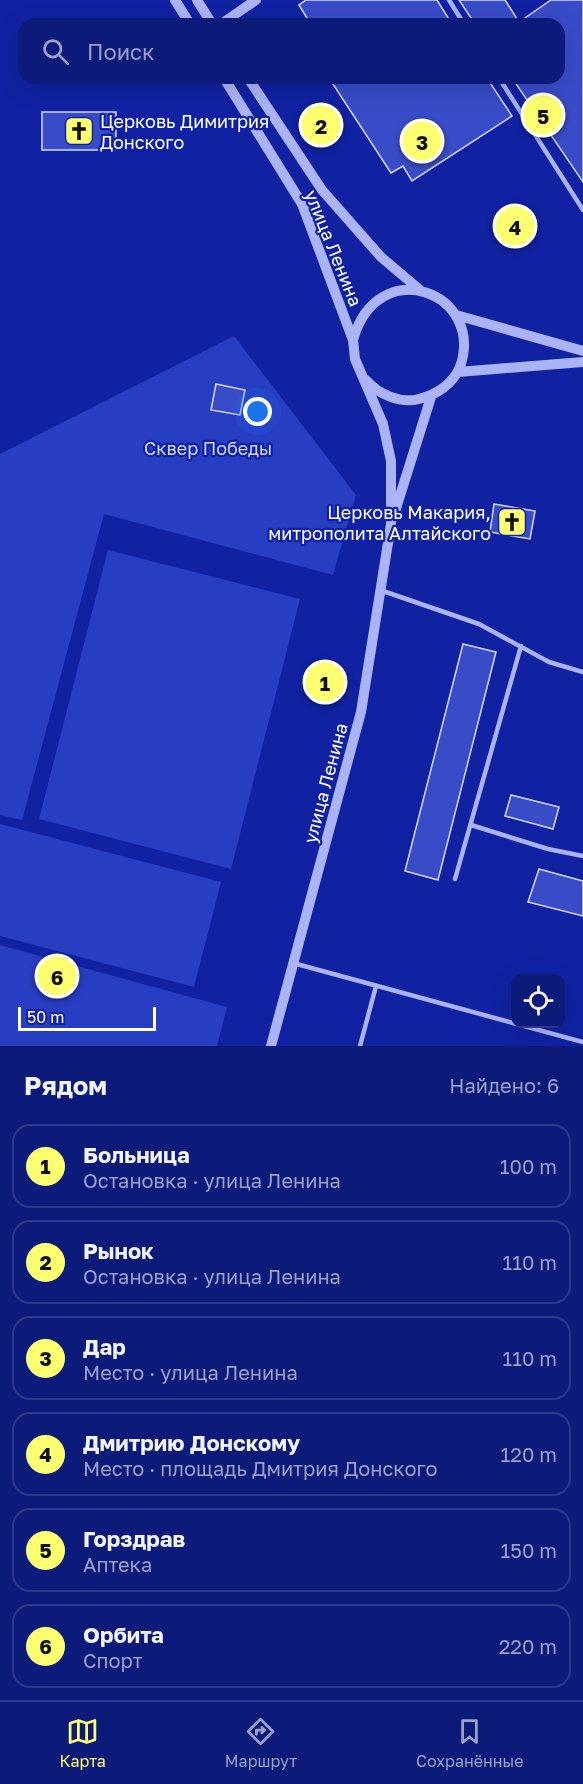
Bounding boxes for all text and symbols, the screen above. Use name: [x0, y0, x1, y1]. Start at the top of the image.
search box: [18, 18, 565, 84]
icon: search: [39, 35, 72, 68]
text: Поиск: [87, 38, 155, 65]
pin: 5: [524, 92, 562, 138]
pin: 2: [302, 102, 340, 148]
place label: Церковь Димитрия Донского: [100, 110, 269, 153]
church icon: Церковь Димитрия Донского: [63, 115, 95, 147]
pin: 3: [402, 118, 442, 164]
street label: улица Ленина: [301, 187, 367, 309]
pin: 4: [496, 204, 534, 248]
your location: [243, 397, 272, 426]
park label: Сквер Победы: [144, 437, 272, 459]
place label: Церковь Макария, митрополита Алтайского: [268, 501, 491, 544]
church icon: Церковь Макария, митрополита Алтайского: [496, 506, 528, 538]
pin: 1: [306, 660, 344, 704]
street label: улица Ленина: [298, 720, 352, 846]
pin: 6: [38, 954, 76, 998]
map controls: [511, 974, 565, 1028]
button: locate: [511, 974, 565, 1028]
scale bar: [18, 1004, 156, 1032]
text: 50 m: [27, 1007, 64, 1027]
text: Рядом: [24, 1070, 107, 1101]
text: Найдено: 6: [449, 1073, 559, 1097]
text: Больница: [83, 1141, 190, 1168]
text: 1: [40, 1154, 51, 1178]
text: 100 m: [500, 1154, 557, 1178]
text: Остановка · улица Ленина: [83, 1168, 341, 1192]
text: Рынок: [83, 1237, 154, 1264]
text: 2: [39, 1250, 52, 1274]
text: 110 m: [503, 1250, 557, 1274]
text: Остановка · улица Ленина: [83, 1264, 341, 1288]
text: Дар: [83, 1333, 126, 1360]
text: 3: [39, 1346, 52, 1370]
text: 110 m: [503, 1346, 557, 1370]
text: Место · улица Ленина: [83, 1360, 298, 1384]
text: Дмитрию Донскому: [83, 1429, 300, 1456]
text: 4: [39, 1442, 52, 1466]
text: 120 m: [501, 1442, 557, 1466]
text: Место · площадь Дмитрия Донского: [83, 1456, 437, 1480]
text: Горздрав: [83, 1525, 185, 1552]
text: 5: [39, 1538, 52, 1562]
text: 150 m: [501, 1538, 557, 1562]
text: Аптека: [83, 1552, 152, 1576]
text: Орбита: [83, 1621, 164, 1648]
text: 6: [39, 1634, 52, 1658]
text: 220 m: [499, 1634, 557, 1658]
text: Спорт: [83, 1648, 143, 1672]
tab: Карта: [60, 1715, 106, 1771]
tab: Маршрут: [225, 1715, 297, 1771]
tab: Сохранённые: [416, 1715, 523, 1771]

